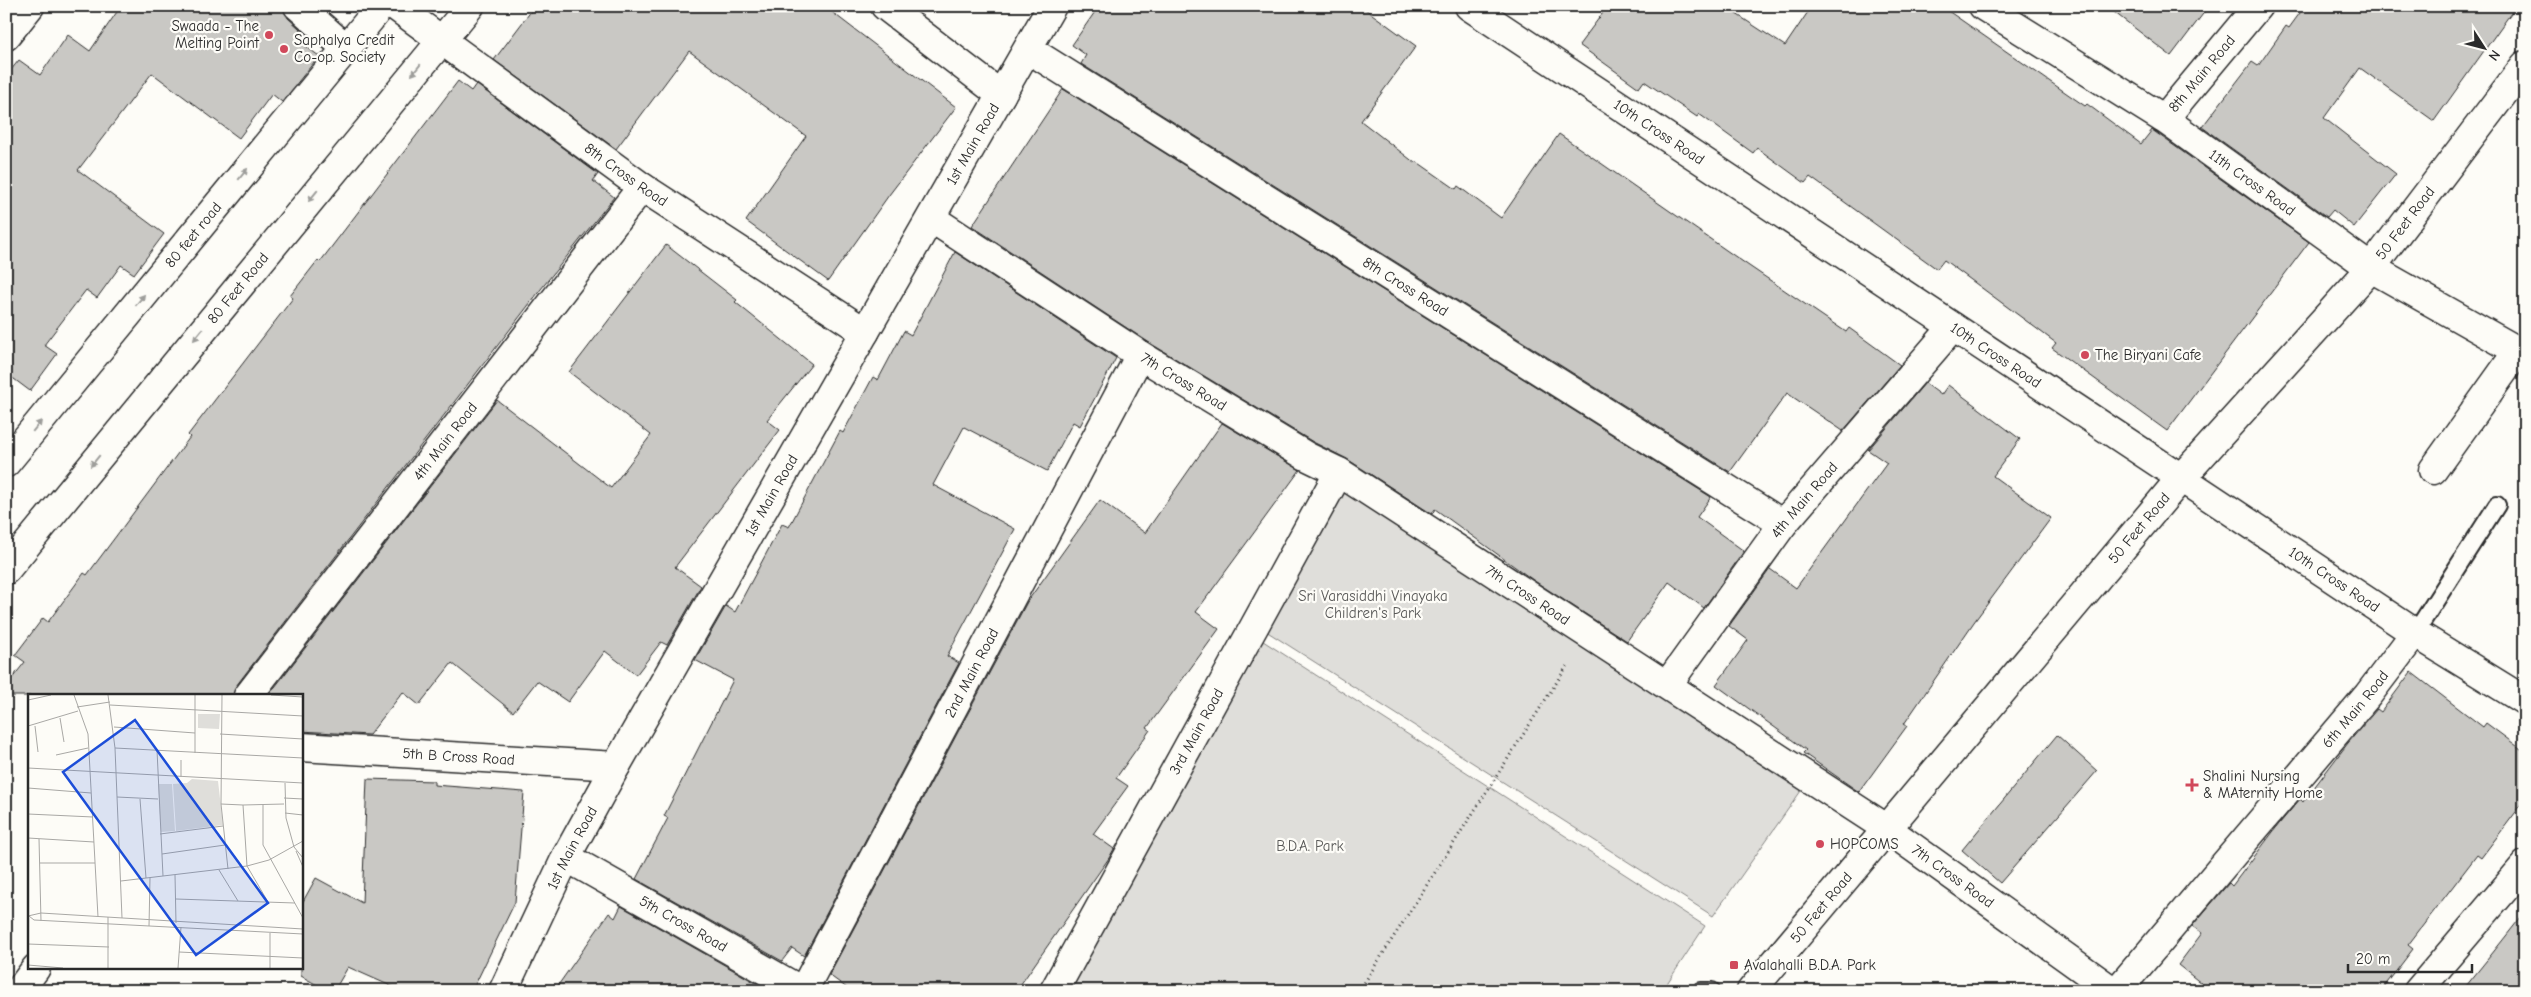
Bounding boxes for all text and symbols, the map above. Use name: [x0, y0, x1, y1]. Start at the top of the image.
place label: Swaada - The Melting Point: [171, 17, 260, 52]
north arrow: [2458, 22, 2508, 72]
marker: Swaada - The Melting Point: [263, 29, 275, 41]
place label: Saphalya Credit Co-op. Society: [294, 31, 395, 66]
street label: 8th Main Road: [2165, 32, 2239, 116]
marker: Saphalya Credit Co-op. Society: [278, 43, 290, 55]
text: N: [2485, 47, 2504, 64]
one-way arrow: [410, 64, 421, 77]
street label: 10th Cross Road: [1610, 95, 1708, 169]
street label: 1st Main Road: [942, 100, 1003, 188]
street label: 8th Cross Road: [581, 139, 671, 210]
street label: 11th Cross Road: [2206, 145, 2299, 220]
one-way arrow: [238, 168, 249, 181]
street label: 50 Feet Road: [2372, 183, 2439, 263]
one-way arrow: [307, 189, 318, 202]
street label: 80 feet road: [161, 199, 225, 271]
street label: 80 Feet Road: [203, 249, 272, 327]
street label: 8th Cross Road: [1359, 253, 1452, 320]
one-way arrow: [135, 294, 146, 307]
street label: 10th Cross Road: [1947, 319, 2045, 392]
one-way arrow: [193, 328, 204, 341]
place label: The Biryani Cafe: [2095, 346, 2202, 364]
street label: 7th Cross Road: [1137, 349, 1230, 414]
marker: The Biryani Cafe: [2079, 349, 2091, 361]
street label: 4th Main Road: [409, 399, 481, 484]
one-way arrow: [32, 419, 43, 432]
street label: 1st Main Road: [741, 451, 802, 539]
one-way arrow: [90, 454, 101, 467]
street label: 4th Main Road: [1767, 458, 1841, 541]
street label: 50 Feet Road: [2104, 489, 2174, 567]
street label: 10th Cross Road: [2285, 543, 2383, 616]
street label: 7th Cross Road: [1482, 561, 1573, 629]
park label: Sri Varasiddhi Vinayaka Children's Park: [1298, 587, 1448, 622]
street label: 2nd Main Road: [941, 625, 1003, 721]
street label: 6th Main Road: [2318, 667, 2392, 752]
street label: 3rd Main Road: [1166, 685, 1227, 778]
inset map: [28, 694, 302, 970]
street label: 5th B Cross Road: [402, 744, 515, 769]
place label: Shalini Nursing & MAternity Home: [2203, 767, 2323, 802]
marker: Shalini Nursing & MAternity Home: [2185, 778, 2199, 792]
street label: 1st Main Road: [543, 803, 601, 892]
place label: HOPCOMS: [1830, 835, 1899, 853]
park label: B.D.A. Park: [1276, 837, 1344, 855]
marker: HOPCOMS: [1814, 838, 1826, 850]
street label: 7th Cross Road: [1908, 840, 1998, 912]
street label: 50 Feet Road: [1786, 868, 1856, 947]
street label: 5th Cross Road: [636, 892, 731, 956]
scale bar: [2348, 942, 2472, 974]
text: 20 m: [2356, 950, 2390, 968]
place label: Avalahalli B.D.A. Park: [1744, 956, 1876, 974]
marker: Avalahalli B.D.A. Park: [1728, 959, 1740, 971]

